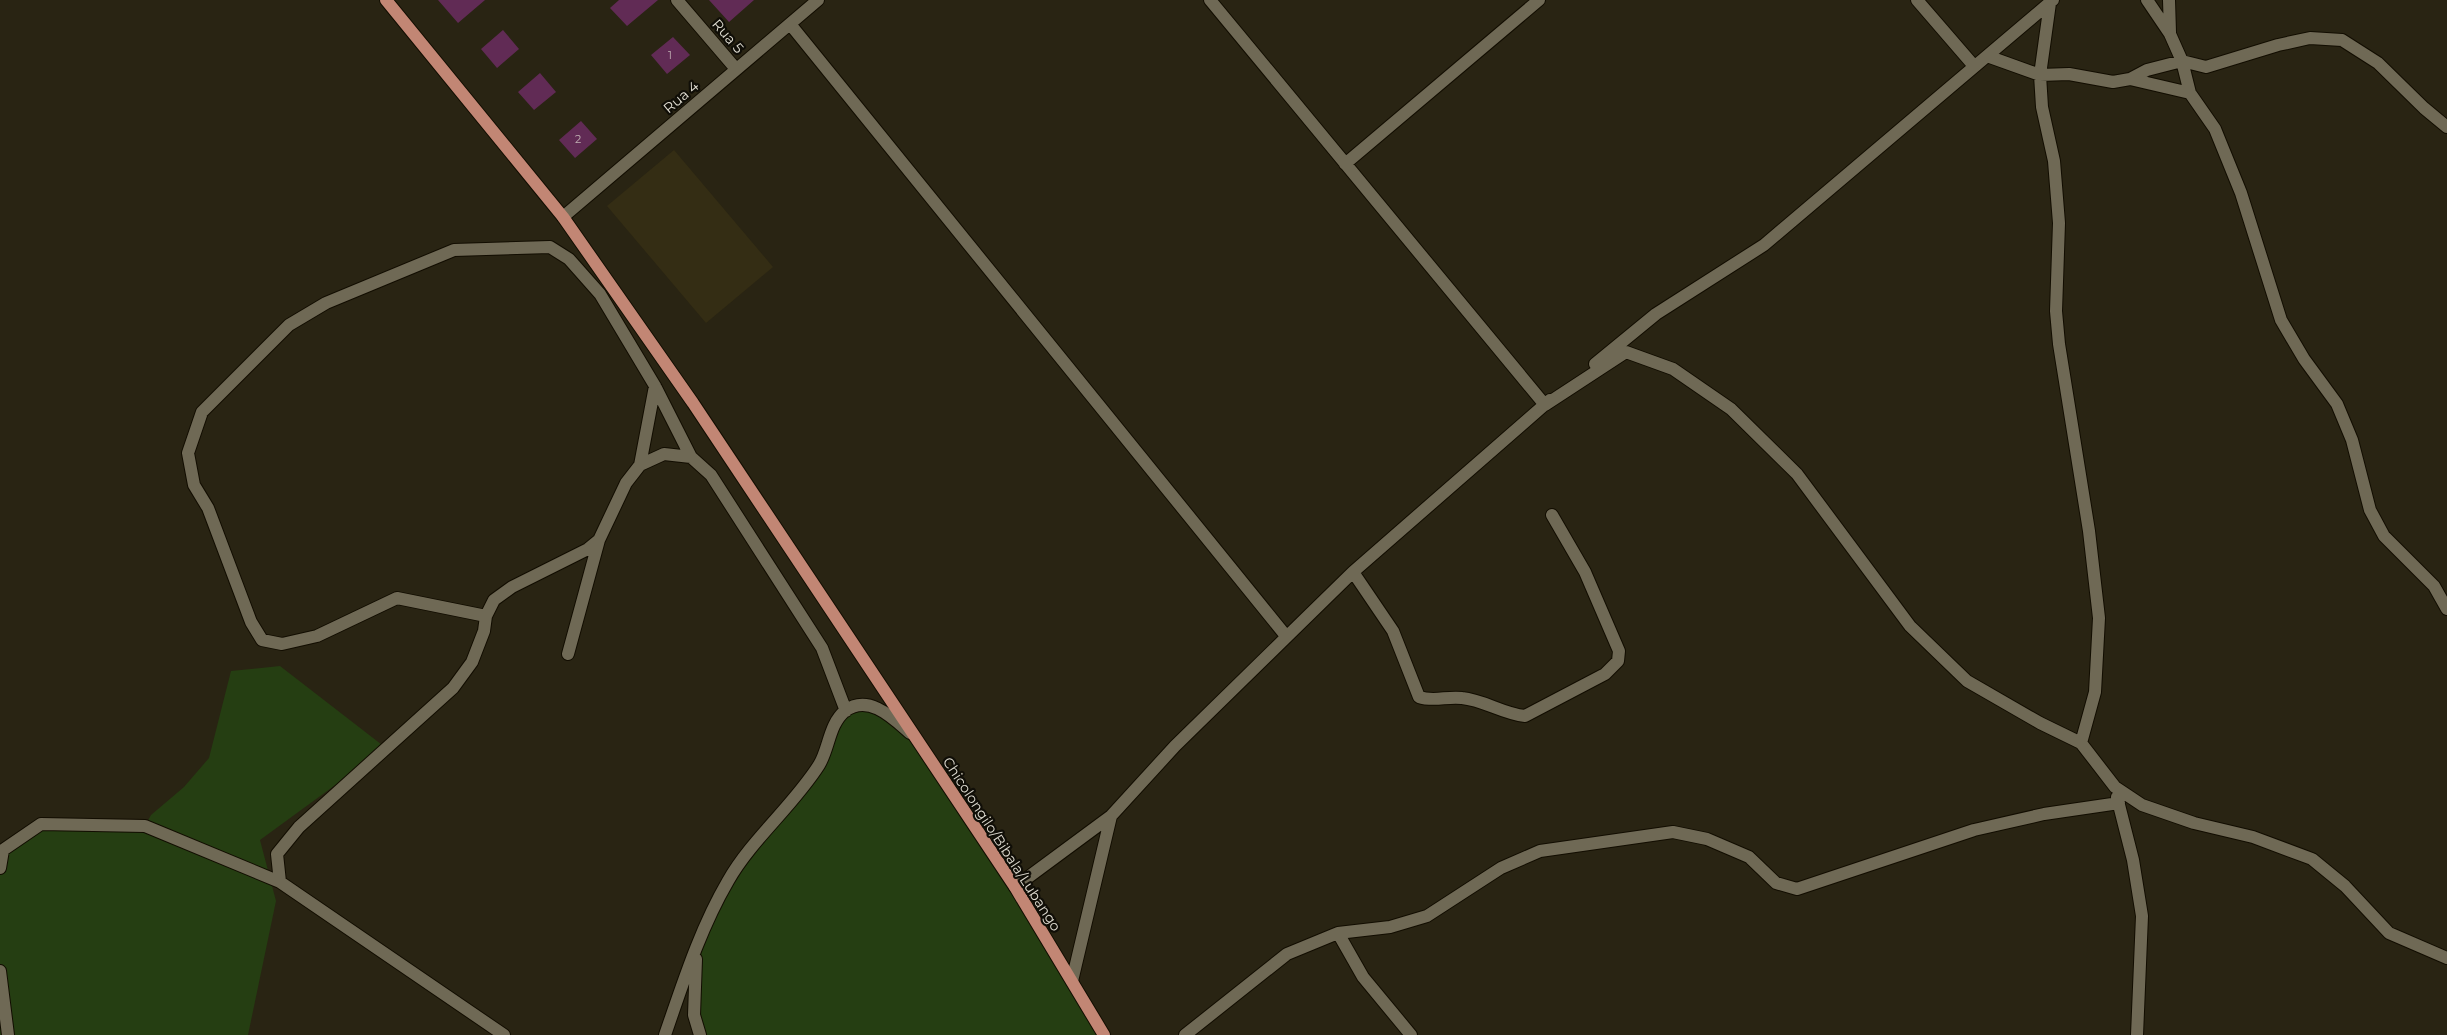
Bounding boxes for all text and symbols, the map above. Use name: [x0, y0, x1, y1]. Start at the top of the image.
street label: Rua 5: [708, 15, 748, 57]
house number: 1: [668, 48, 672, 62]
street label: Rua 4: [660, 77, 703, 117]
house number: 2: [575, 132, 581, 146]
street label: Chicolongilo/Bibala/Lubango: [939, 754, 1065, 935]

